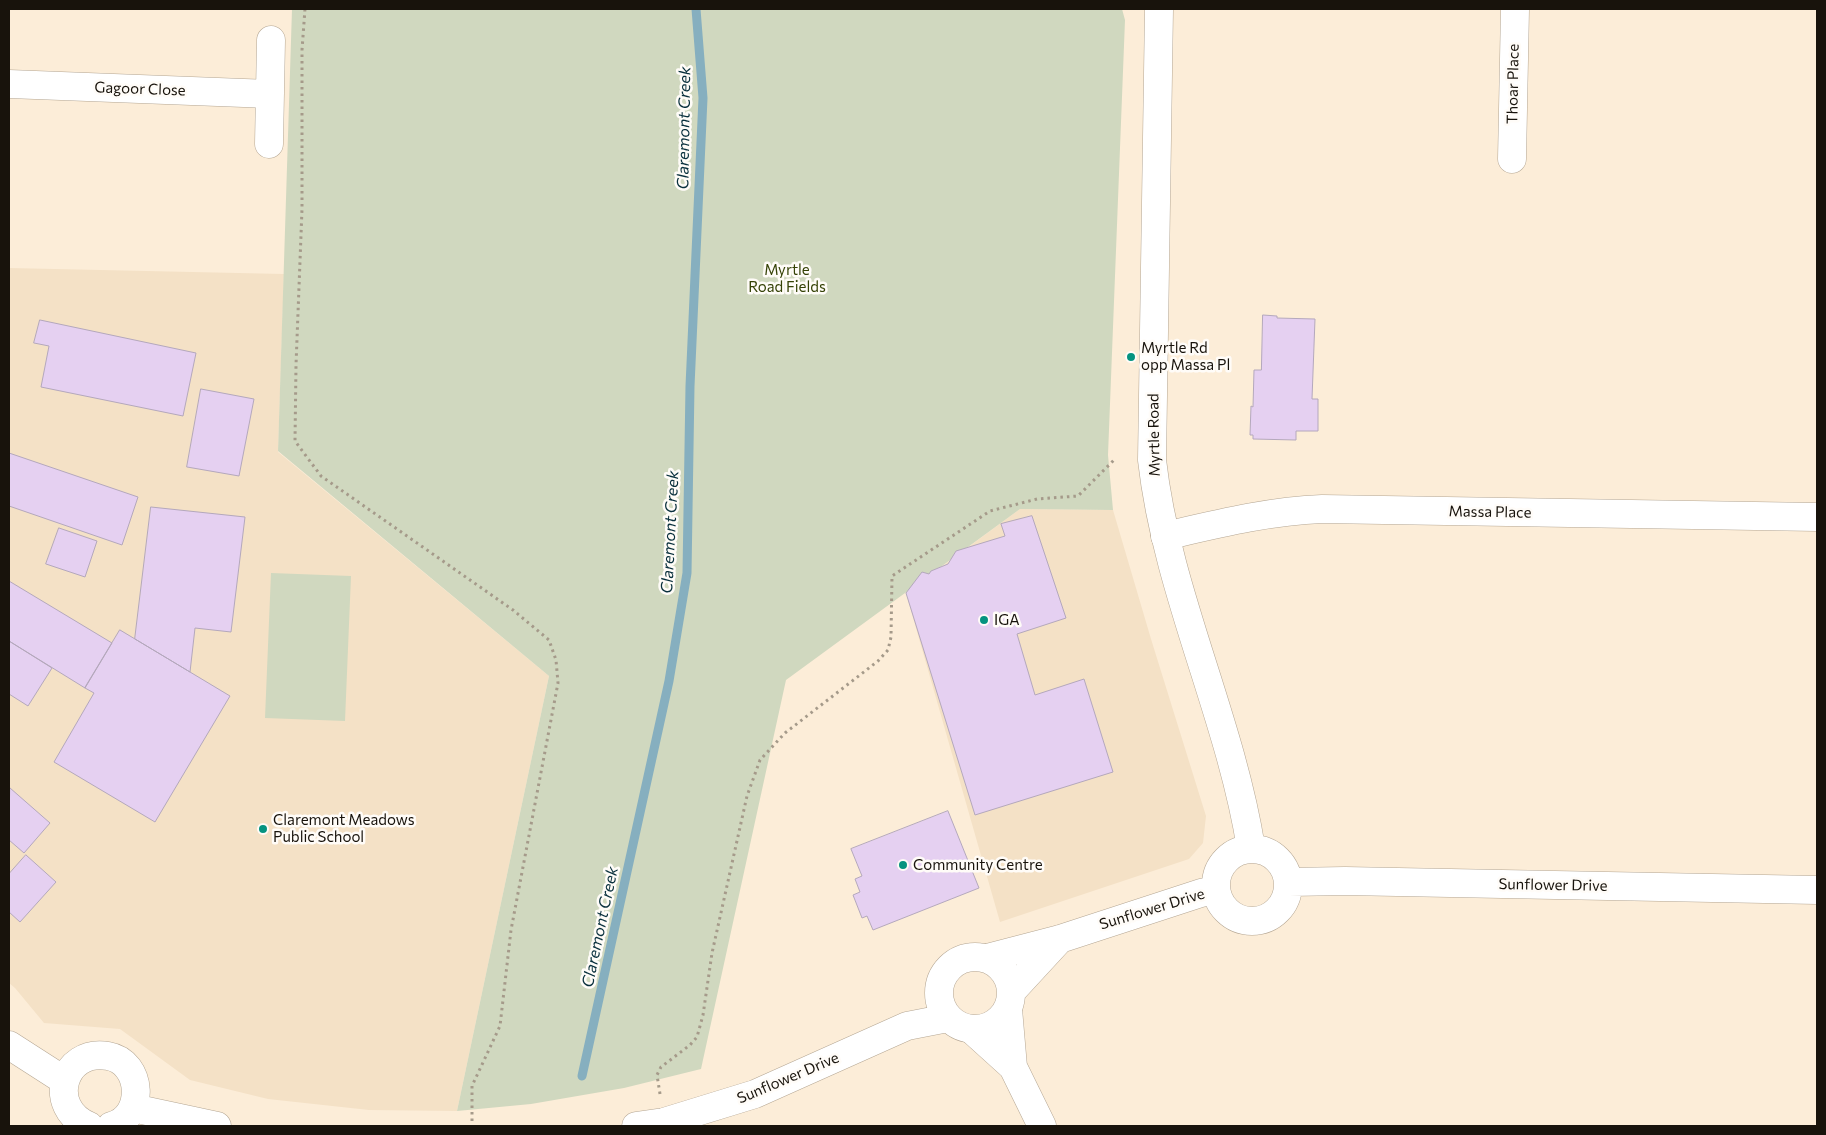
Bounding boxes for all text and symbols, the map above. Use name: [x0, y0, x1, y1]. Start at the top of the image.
street label: Thoar Place: [1503, 44, 1523, 124]
water label: Claremont Creek: [673, 66, 695, 190]
street label: Gagoor Close: [94, 78, 186, 100]
park label: Myrtle Road Fields: [748, 261, 826, 296]
place label: Myrtle Rd opp Massa Pl: [1141, 339, 1230, 374]
marker: Myrtle Rd opp Massa Pl: [1125, 351, 1137, 363]
street label: Myrtle Road: [1144, 393, 1164, 477]
water label: Claremont Creek: [657, 470, 683, 594]
street label: Massa Place: [1448, 502, 1532, 522]
place label: IGA: [994, 611, 1020, 629]
marker: IGA: [978, 614, 990, 626]
place label: Claremont Meadows Public School: [273, 811, 414, 846]
marker: Claremont Meadows Public School: [257, 823, 269, 835]
place label: Community Centre: [913, 856, 1043, 874]
marker: Community Centre: [897, 859, 909, 871]
water label: Claremont Creek: [578, 865, 622, 989]
street label: Sunflower Drive: [1498, 875, 1608, 895]
street label: Sunflower Drive: [1097, 884, 1207, 934]
street label: Sunflower Drive: [734, 1048, 842, 1108]

